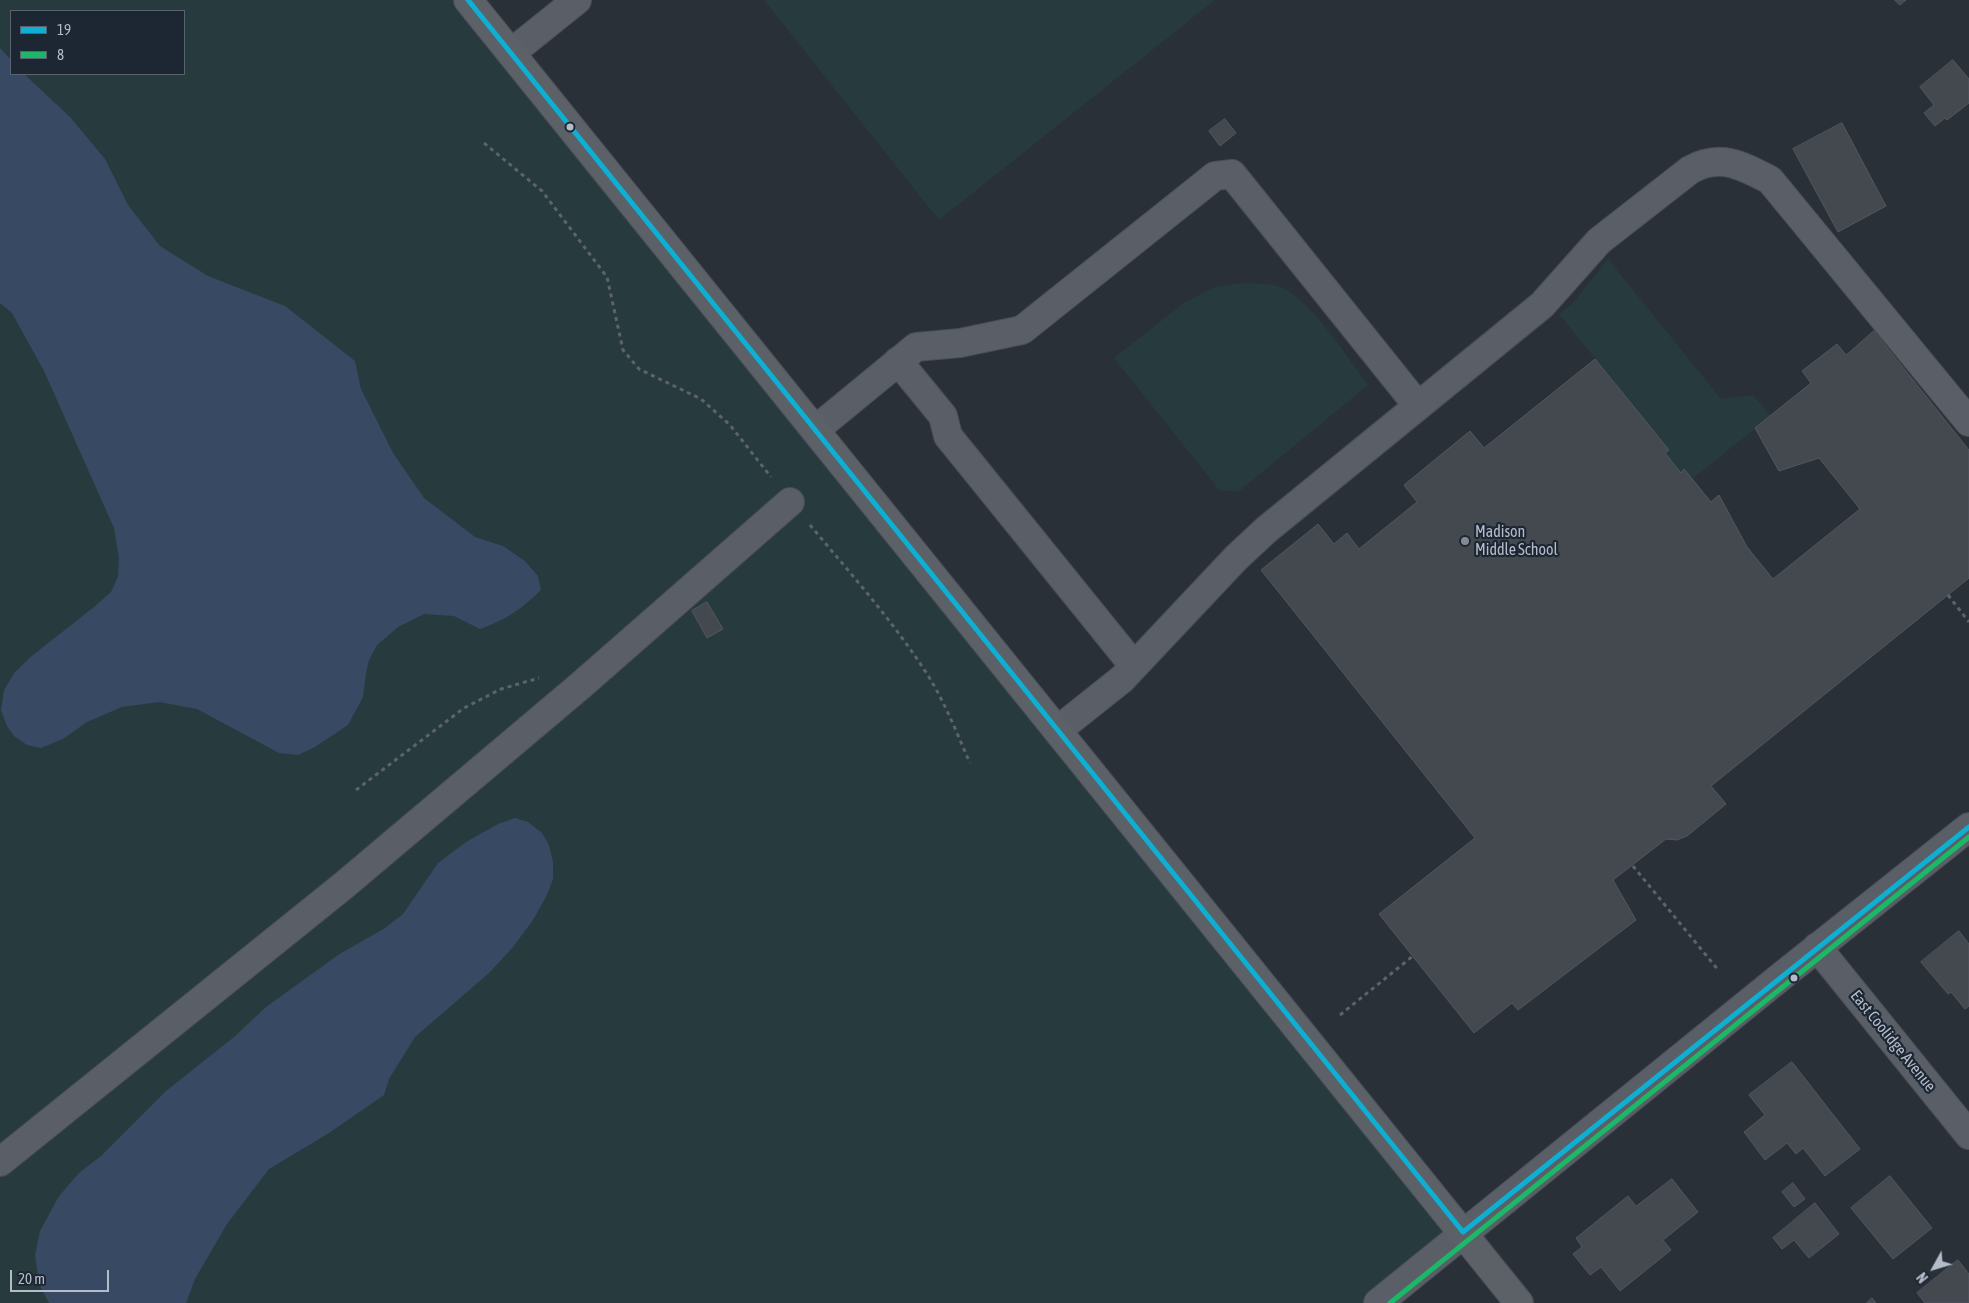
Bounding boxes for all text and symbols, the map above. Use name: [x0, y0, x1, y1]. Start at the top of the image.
legend: [10, 10, 185, 75]
text: 19: [57, 21, 71, 38]
text: 8: [57, 46, 64, 63]
unlabelled marker: [565, 122, 575, 132]
place label: Madison Middle School: [1475, 522, 1558, 560]
marker: Madison Middle School: [1459, 535, 1471, 547]
unlabelled marker: [1789, 973, 1799, 983]
street label: East Coolidge Avenue: [1846, 986, 1940, 1096]
north arrow: [1909, 1243, 1959, 1293]
scale bar: [12, 1260, 111, 1292]
text: N: [1914, 1269, 1931, 1286]
text: 20 m: [18, 1270, 45, 1287]

